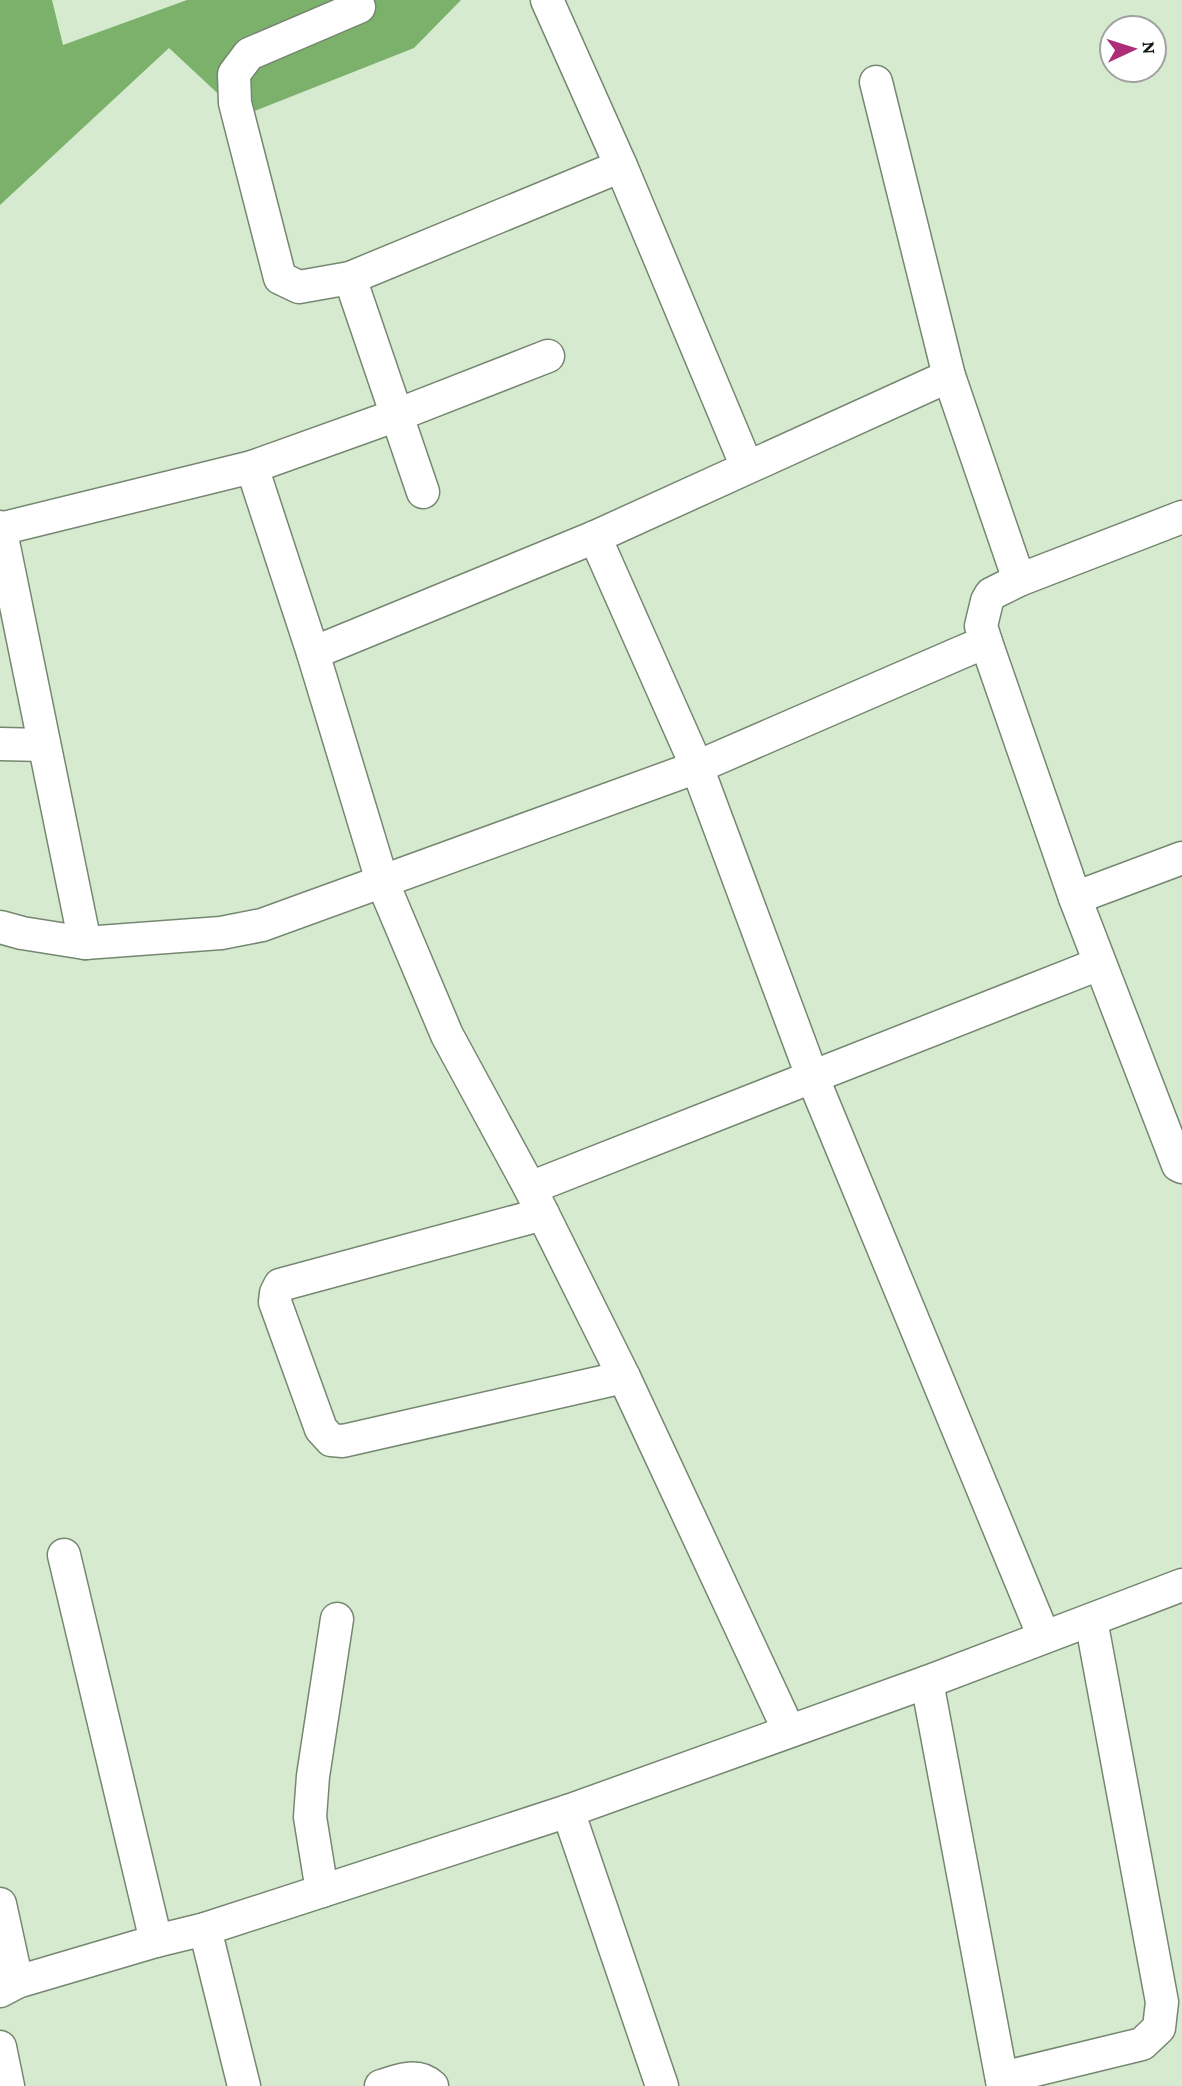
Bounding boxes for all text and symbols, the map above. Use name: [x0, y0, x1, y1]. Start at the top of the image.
north arrow: [1098, 14, 1168, 84]
text: N: [1139, 41, 1160, 55]

